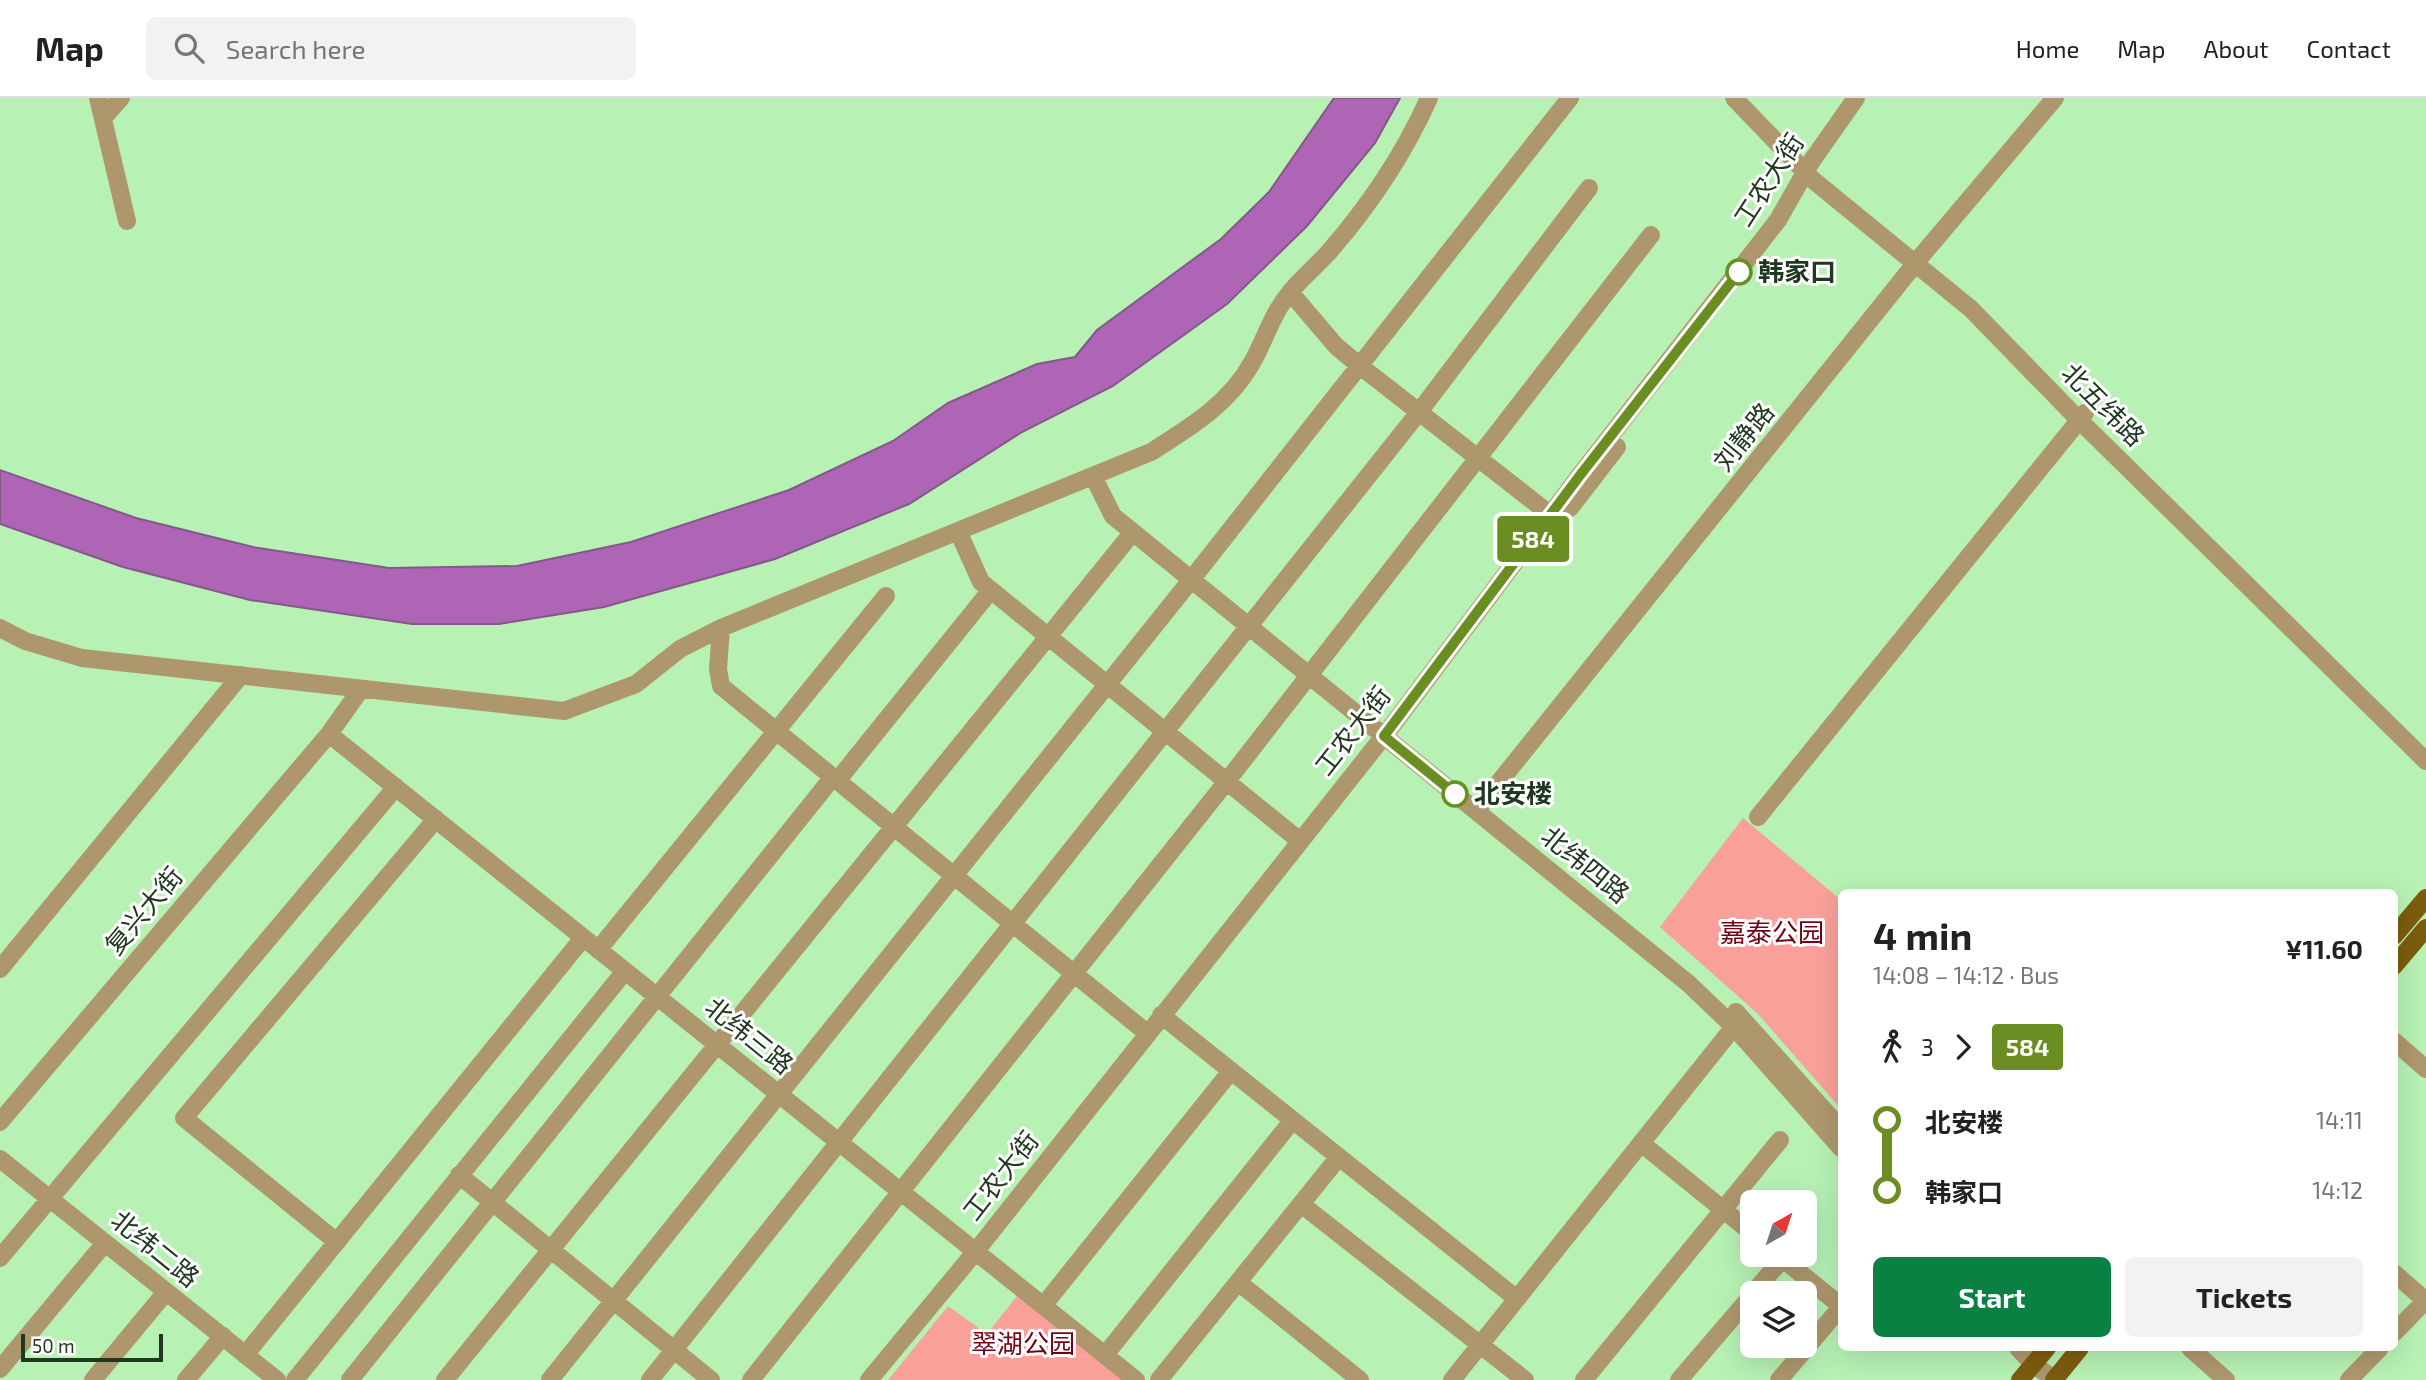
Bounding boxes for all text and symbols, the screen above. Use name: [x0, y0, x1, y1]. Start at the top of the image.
search box: [146, 17, 636, 80]
text: Map: [35, 28, 104, 68]
icon: search: [170, 29, 208, 67]
text: Search here: [226, 33, 365, 64]
text: Home: [2016, 34, 2079, 63]
text: Map: [2117, 34, 2165, 63]
text: About: [2203, 34, 2269, 63]
text: Contact: [2307, 34, 2391, 63]
street label: 工农大街: [1726, 127, 1809, 231]
place label: 韩家口: [1758, 255, 1836, 286]
marker: 韩家口: [1726, 259, 1752, 285]
street label: 北五纬路: [2056, 356, 2152, 452]
street label: 刘静路: [1706, 396, 1779, 476]
line badge: 584: [1493, 516, 1573, 562]
text: 584: [1511, 524, 1555, 553]
street label: 工农大街: [1308, 680, 1396, 781]
place label: 北安楼: [1474, 777, 1552, 808]
marker: 北安楼: [1442, 781, 1468, 807]
street label: 北纬四路: [1536, 819, 1636, 909]
street label: 复兴大街: [98, 860, 188, 960]
text: 4 min: [1873, 912, 1972, 958]
park label: 嘉泰公园: [1720, 916, 1824, 947]
text: ¥11.60: [2285, 933, 2363, 964]
text: 14:08 – 14:12 · Bus: [1873, 961, 2059, 989]
street label: 北纬三路: [700, 990, 800, 1080]
icon: walk: [1873, 1028, 1911, 1066]
icon: forward: [1944, 1028, 1982, 1066]
text: 584: [2006, 1032, 2049, 1061]
text: 3: [1921, 1033, 1934, 1061]
text: 北安楼: [1925, 1106, 2003, 1137]
text: 14:11: [2316, 1106, 2363, 1134]
street label: 工农大街: [956, 1125, 1044, 1226]
text: 韩家口: [1925, 1176, 2003, 1207]
text: 14:12: [2312, 1176, 2363, 1204]
north arrow: [1740, 1190, 1816, 1267]
map controls: [1740, 1190, 1817, 1358]
street label: 北纬二路: [106, 1203, 206, 1293]
button: Start: [1873, 1257, 2111, 1337]
button: Tickets: [2125, 1257, 2363, 1337]
button: layers: [1740, 1281, 1817, 1358]
park label: 翠湖公园: [971, 1327, 1075, 1358]
scale bar: [21, 1331, 163, 1363]
text: 50 m: [32, 1334, 75, 1357]

